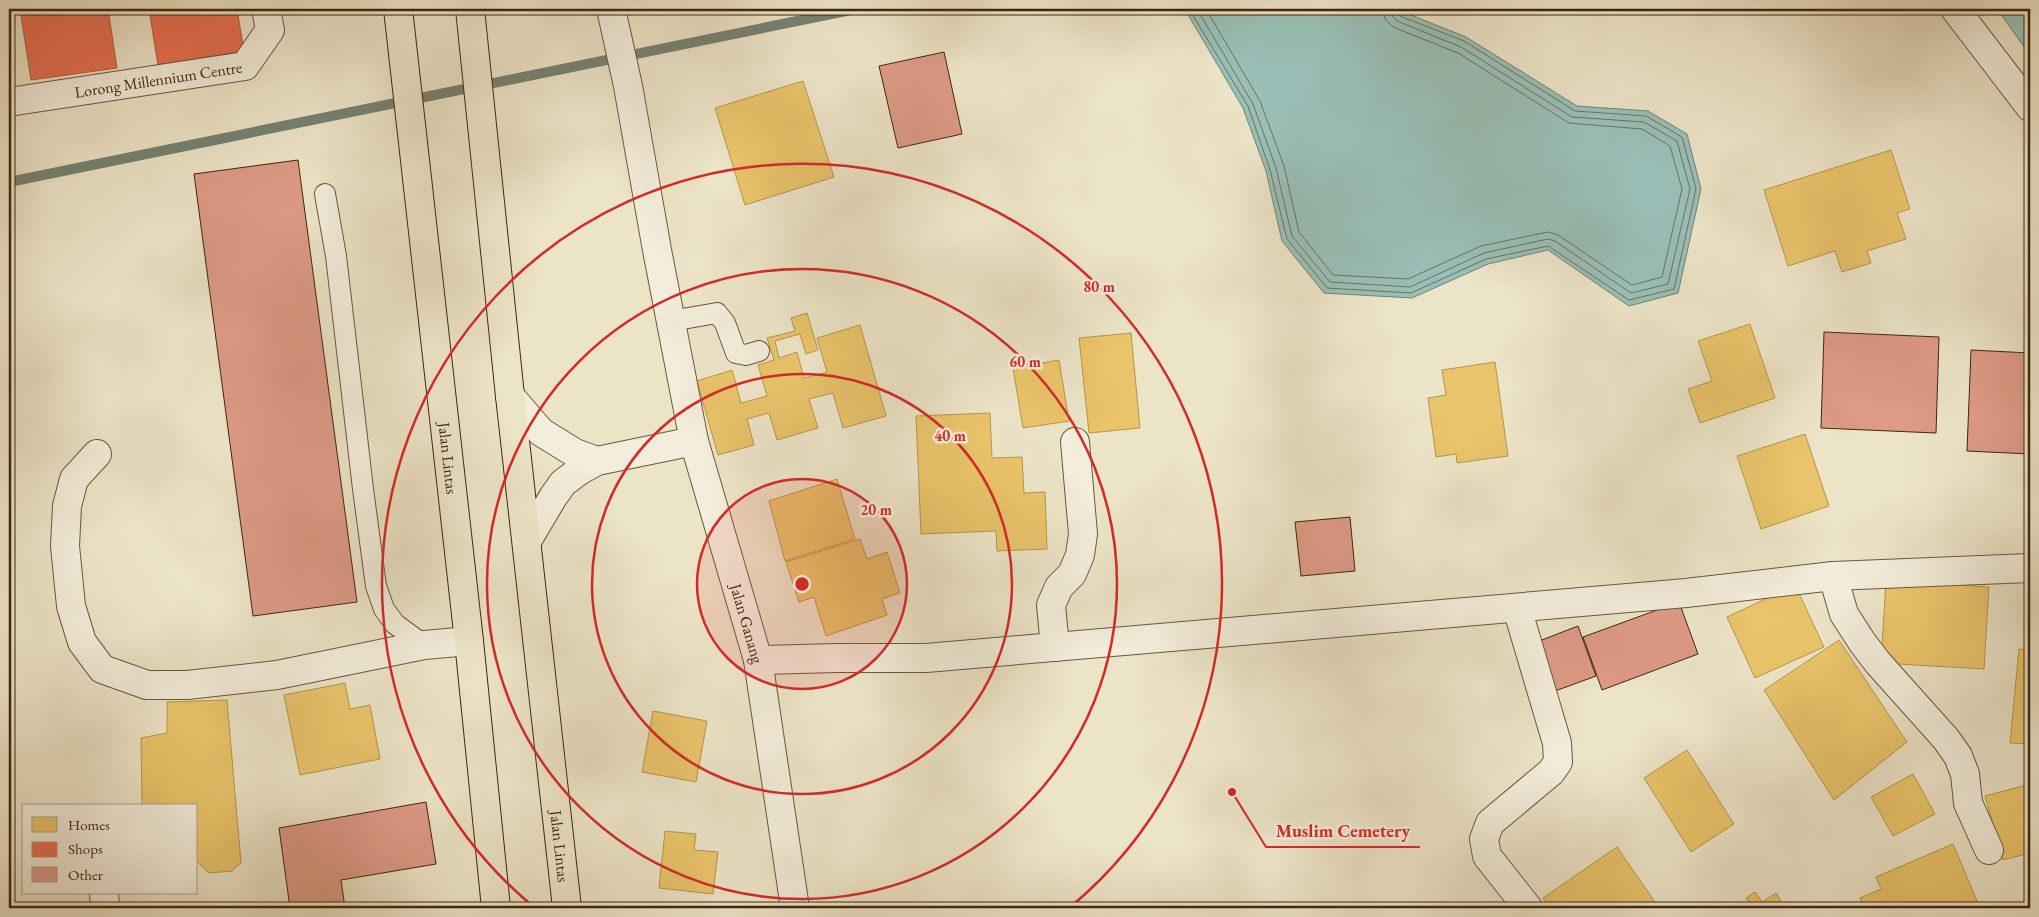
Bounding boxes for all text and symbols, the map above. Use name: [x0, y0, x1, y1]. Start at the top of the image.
street label: Lorong Millennium Centre: [73, 56, 243, 102]
text: 80 m: [1083, 277, 1115, 296]
text: 60 m: [1009, 352, 1041, 371]
street label: Jalan Lintas: [434, 419, 463, 495]
text: 40 m: [934, 426, 966, 445]
text: 20 m: [860, 500, 892, 519]
centre of rings: [793, 575, 811, 593]
street label: Jalan Ganang: [725, 579, 769, 667]
legend: [22, 804, 198, 894]
street label: Jalan Lintas: [545, 807, 575, 883]
callout: Muslim Cemetery: [1266, 814, 1420, 847]
text: Homes: [68, 815, 110, 834]
text: Muslim Cemetery: [1276, 819, 1411, 842]
text: Shops: [68, 839, 103, 858]
text: Other: [68, 865, 103, 884]

